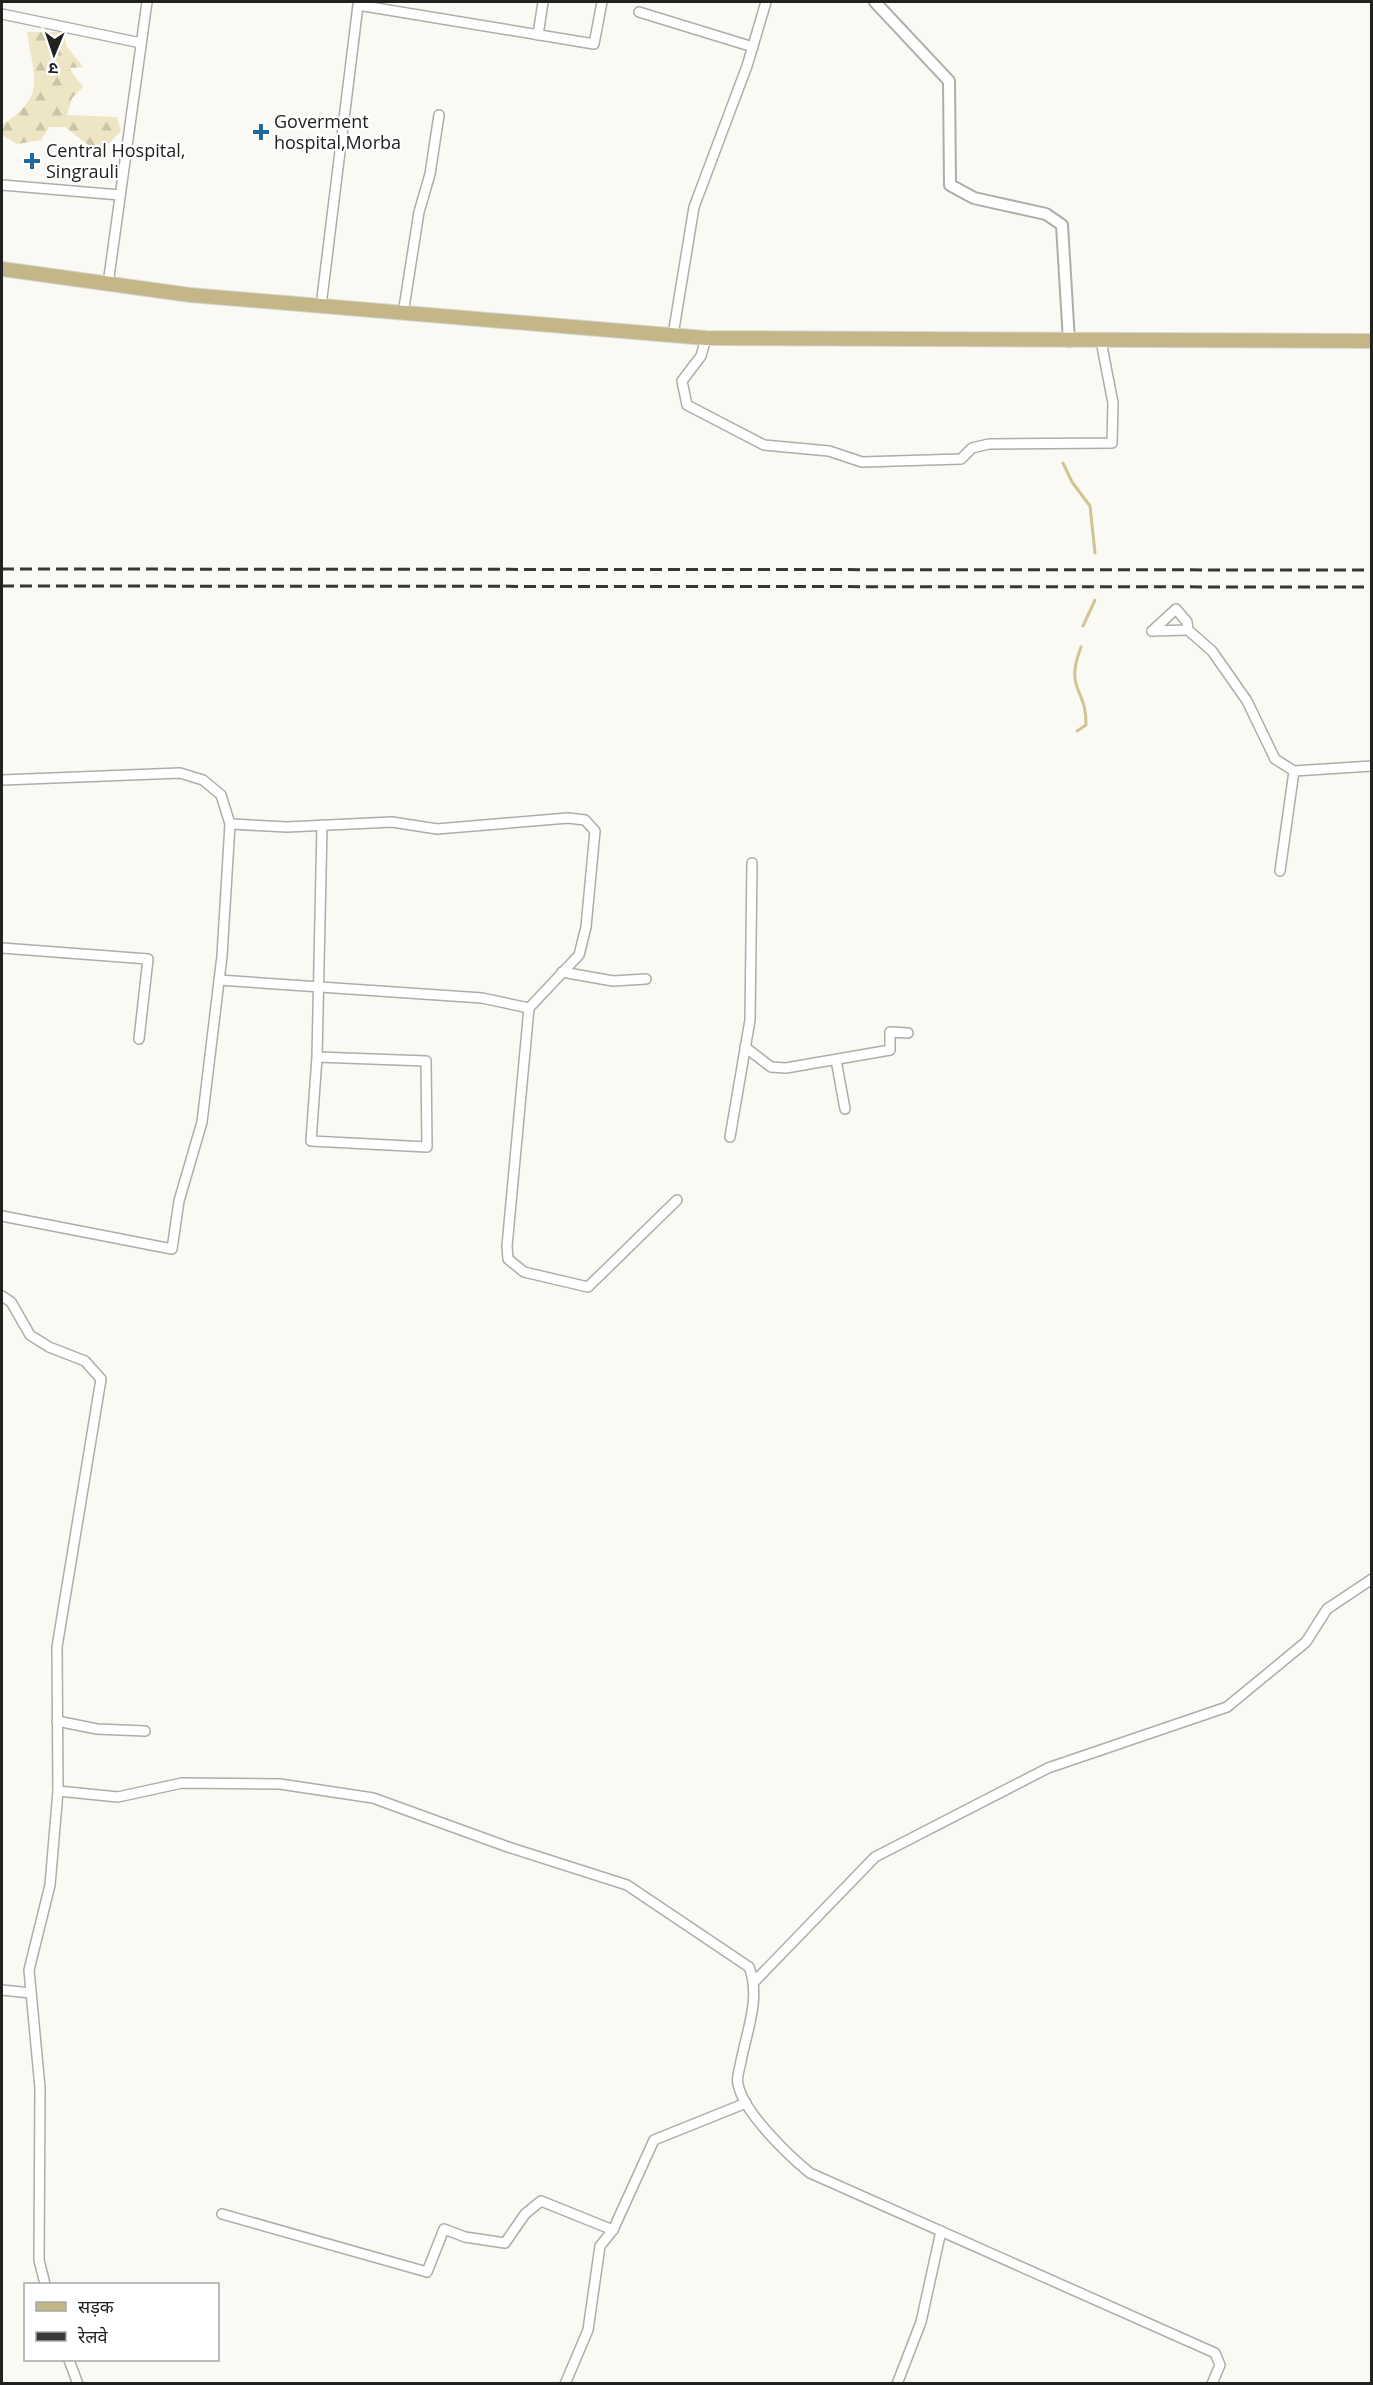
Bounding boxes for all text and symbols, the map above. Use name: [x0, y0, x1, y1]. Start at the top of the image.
north arrow: [24, 24, 84, 84]
text: उ: [48, 58, 59, 80]
place label: Goverment hospital,Morba: [274, 109, 401, 154]
marker: Goverment hospital,Morba: [252, 123, 270, 141]
place label: Central Hospital, Singrauli: [46, 138, 185, 183]
marker: Central Hospital, Singrauli: [23, 152, 41, 170]
legend: [24, 2283, 219, 2361]
text: सड़क: [78, 2294, 115, 2318]
text: रेलवे: [77, 2324, 109, 2348]

